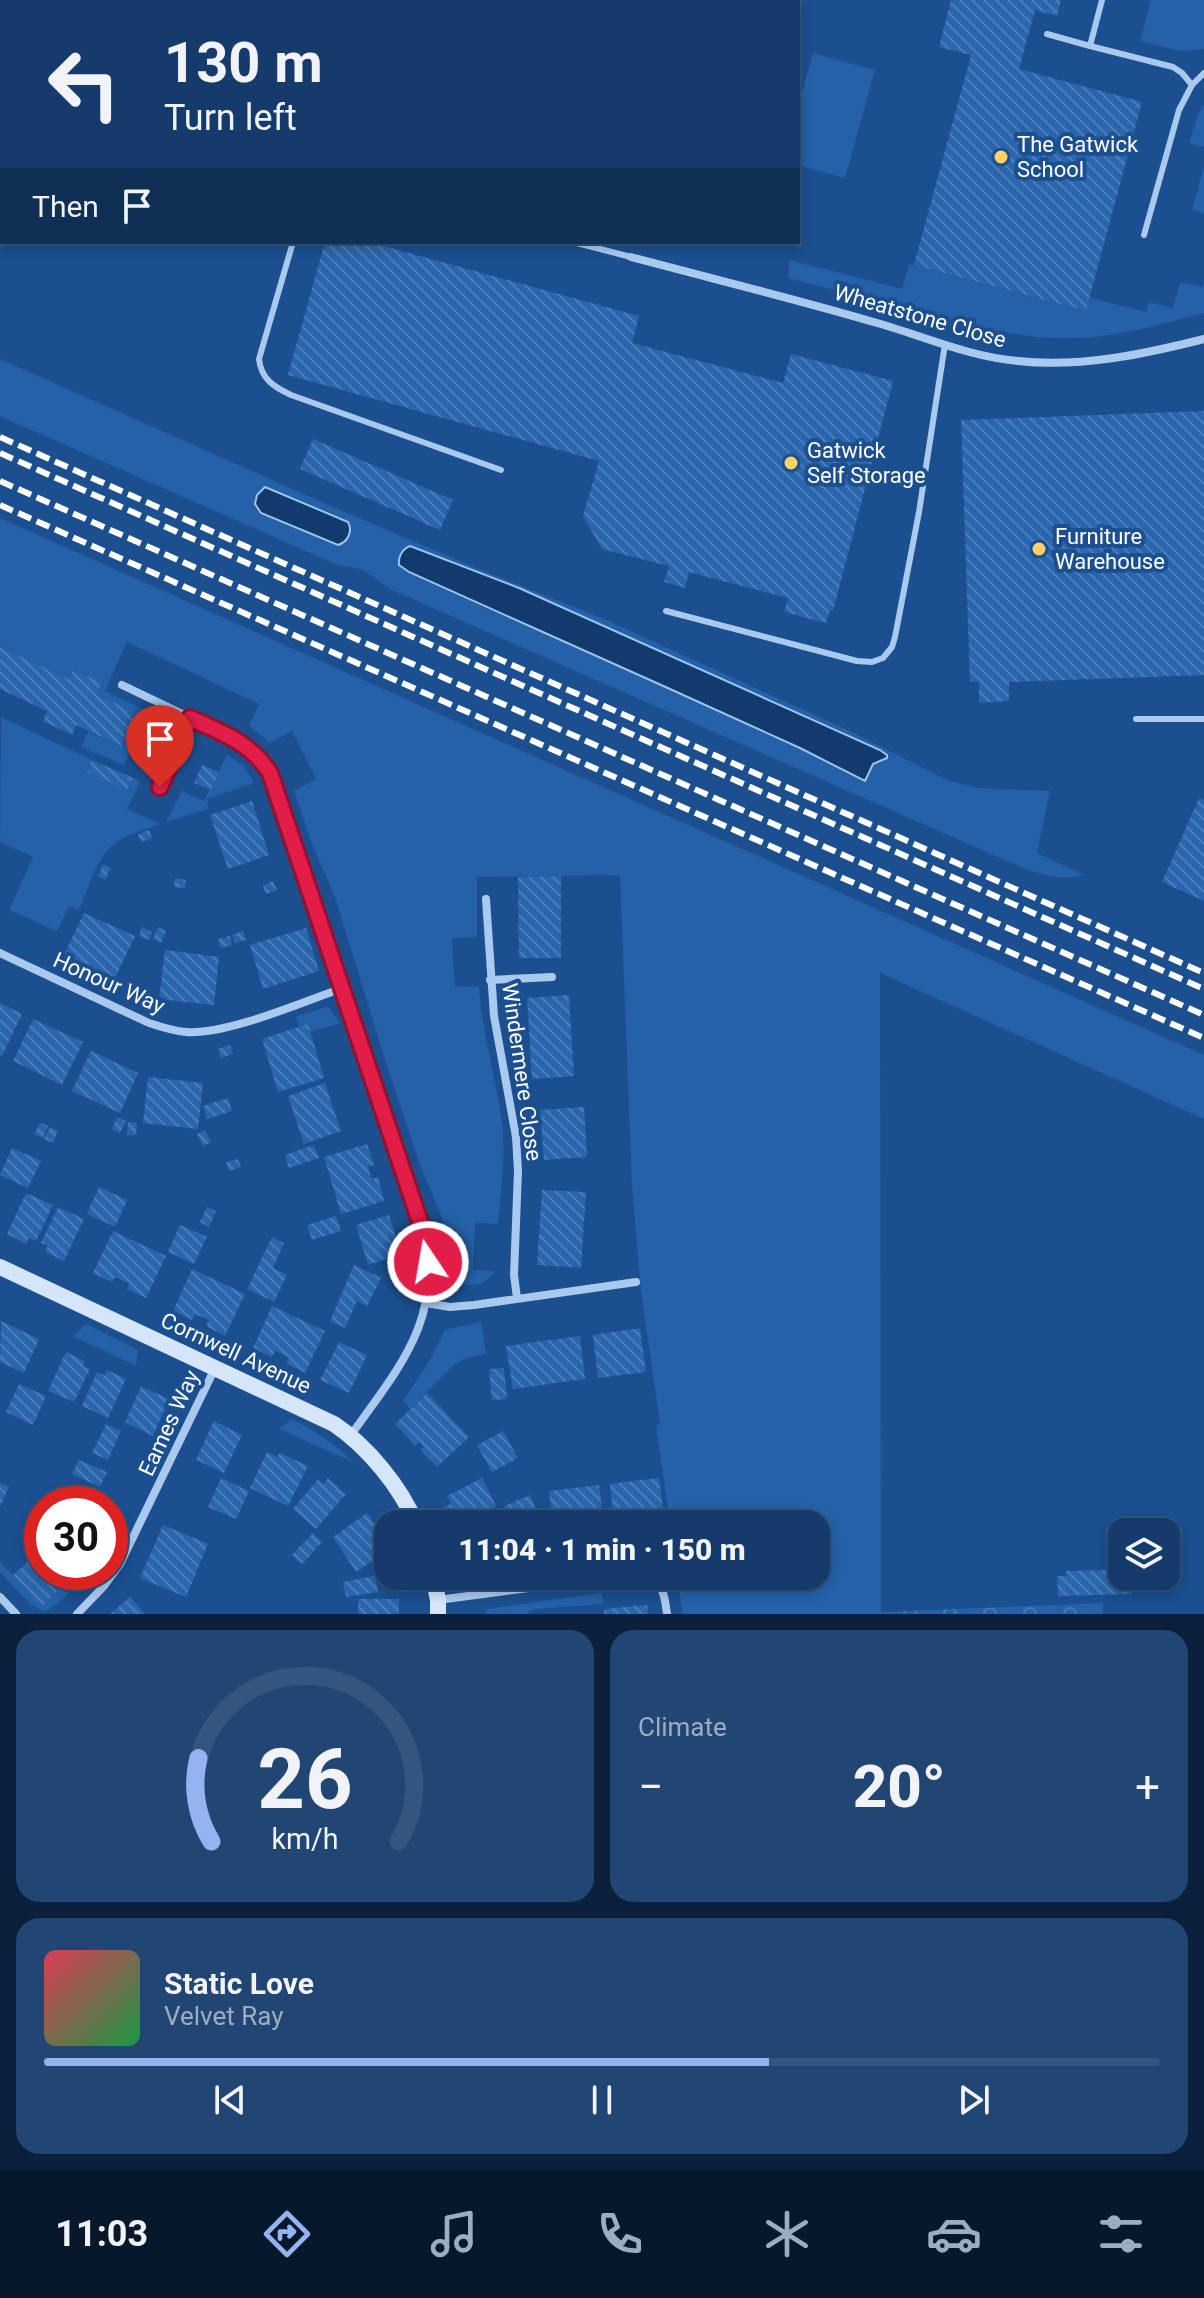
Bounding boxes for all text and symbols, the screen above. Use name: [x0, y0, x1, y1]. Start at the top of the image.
text: 130 m: [164, 30, 323, 96]
icon: left: [32, 32, 136, 136]
text: Turn left: [164, 97, 297, 139]
place label: The Gatwick School: [1017, 132, 1139, 182]
marker: The Gatwick School: [992, 148, 1010, 166]
icon: arrive: [115, 184, 159, 228]
text: Then: [32, 189, 99, 224]
street label: Wheatstone Close: [831, 279, 1009, 353]
place label: Gatwick Self Storage: [807, 438, 926, 488]
marker: Gatwick Self Storage: [782, 454, 800, 472]
place label: Furniture Warehouse: [1055, 524, 1165, 574]
marker: Furniture Warehouse: [1030, 540, 1048, 558]
pin: [126, 705, 194, 787]
icon: arrive: [138, 717, 182, 761]
street label: Honour Way: [49, 947, 169, 1019]
street label: Windermere Close: [497, 982, 547, 1162]
position arrow: [386, 1220, 470, 1304]
street label: Cornwell Avenue: [157, 1307, 315, 1399]
street label: Eames Way: [134, 1366, 205, 1480]
speed limit sign: 30: [24, 1486, 128, 1590]
map controls: [1108, 1518, 1180, 1590]
button: layers: [1108, 1518, 1180, 1590]
text: 11:04 · 1 min · 150 m: [458, 1532, 746, 1567]
text: Climate: [638, 1712, 727, 1742]
text: 26: [257, 1731, 353, 1828]
text: 20°: [853, 1751, 946, 1822]
text: −: [638, 1761, 663, 1813]
text: +: [1135, 1761, 1160, 1813]
text: km/h: [271, 1822, 339, 1856]
text: Static Love: [164, 1966, 314, 2001]
text: Velvet Ray: [164, 2001, 284, 2031]
icon: previous: [208, 2078, 252, 2122]
icon: pause: [580, 2078, 624, 2122]
icon: next: [952, 2078, 996, 2122]
icon: directions: [259, 2206, 315, 2262]
icon: music: [426, 2206, 482, 2262]
icon: phone: [592, 2206, 648, 2262]
icon: climate: [759, 2206, 815, 2262]
icon: car: [926, 2206, 982, 2262]
icon: filters: [1093, 2206, 1149, 2262]
text: 11:03: [55, 2213, 148, 2255]

